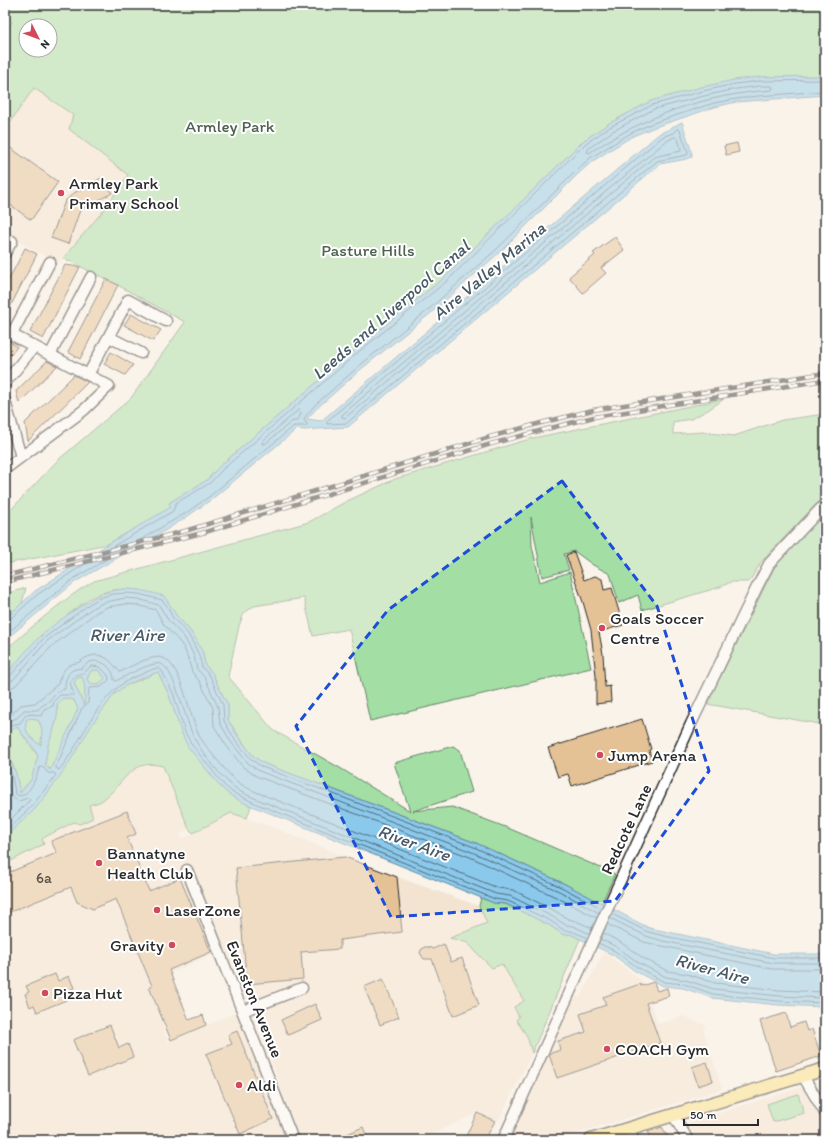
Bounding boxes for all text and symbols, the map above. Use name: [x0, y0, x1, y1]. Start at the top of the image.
north arrow: [18, 18, 58, 58]
text: N: [38, 37, 52, 51]
park label: Armley Park: [185, 116, 275, 136]
place label: Armley Park Primary School: [69, 173, 179, 213]
marker: Armley Park Primary School: [56, 188, 66, 198]
water label: Aire Valley Marina: [428, 217, 551, 325]
water label: Leeds and Liverpool Canal: [308, 234, 476, 384]
park label: Pasture Hills: [321, 240, 415, 260]
place label: Goals Soccer Centre: [610, 608, 704, 648]
marker: Goals Soccer Centre: [597, 623, 607, 633]
water label: River Aire: [89, 624, 166, 646]
place label: Jump Arena: [608, 745, 696, 765]
marker: Jump Arena: [595, 750, 605, 760]
street label: Redcote Lane: [596, 781, 656, 877]
water label: River Aire: [375, 820, 454, 867]
place label: Bannatyne Health Club: [107, 843, 193, 883]
marker: Bannatyne Health Club: [94, 858, 104, 868]
house number: 6a: [36, 869, 52, 887]
place label: LaserZone: [165, 900, 241, 920]
marker: LaserZone: [152, 905, 162, 915]
place label: Gravity: [110, 935, 164, 955]
street label: Evanston Avenue: [222, 938, 288, 1060]
marker: Gravity: [167, 940, 177, 950]
water label: River Aire: [673, 949, 752, 990]
place label: Pizza Hut: [53, 983, 122, 1003]
marker: Pizza Hut: [40, 988, 50, 998]
place label: COACH Gym: [615, 1039, 709, 1059]
marker: COACH Gym: [602, 1044, 612, 1054]
place label: Aldi: [247, 1075, 276, 1095]
marker: Aldi: [234, 1080, 244, 1090]
scale bar: [684, 1101, 758, 1127]
text: 50 m: [690, 1108, 716, 1122]

